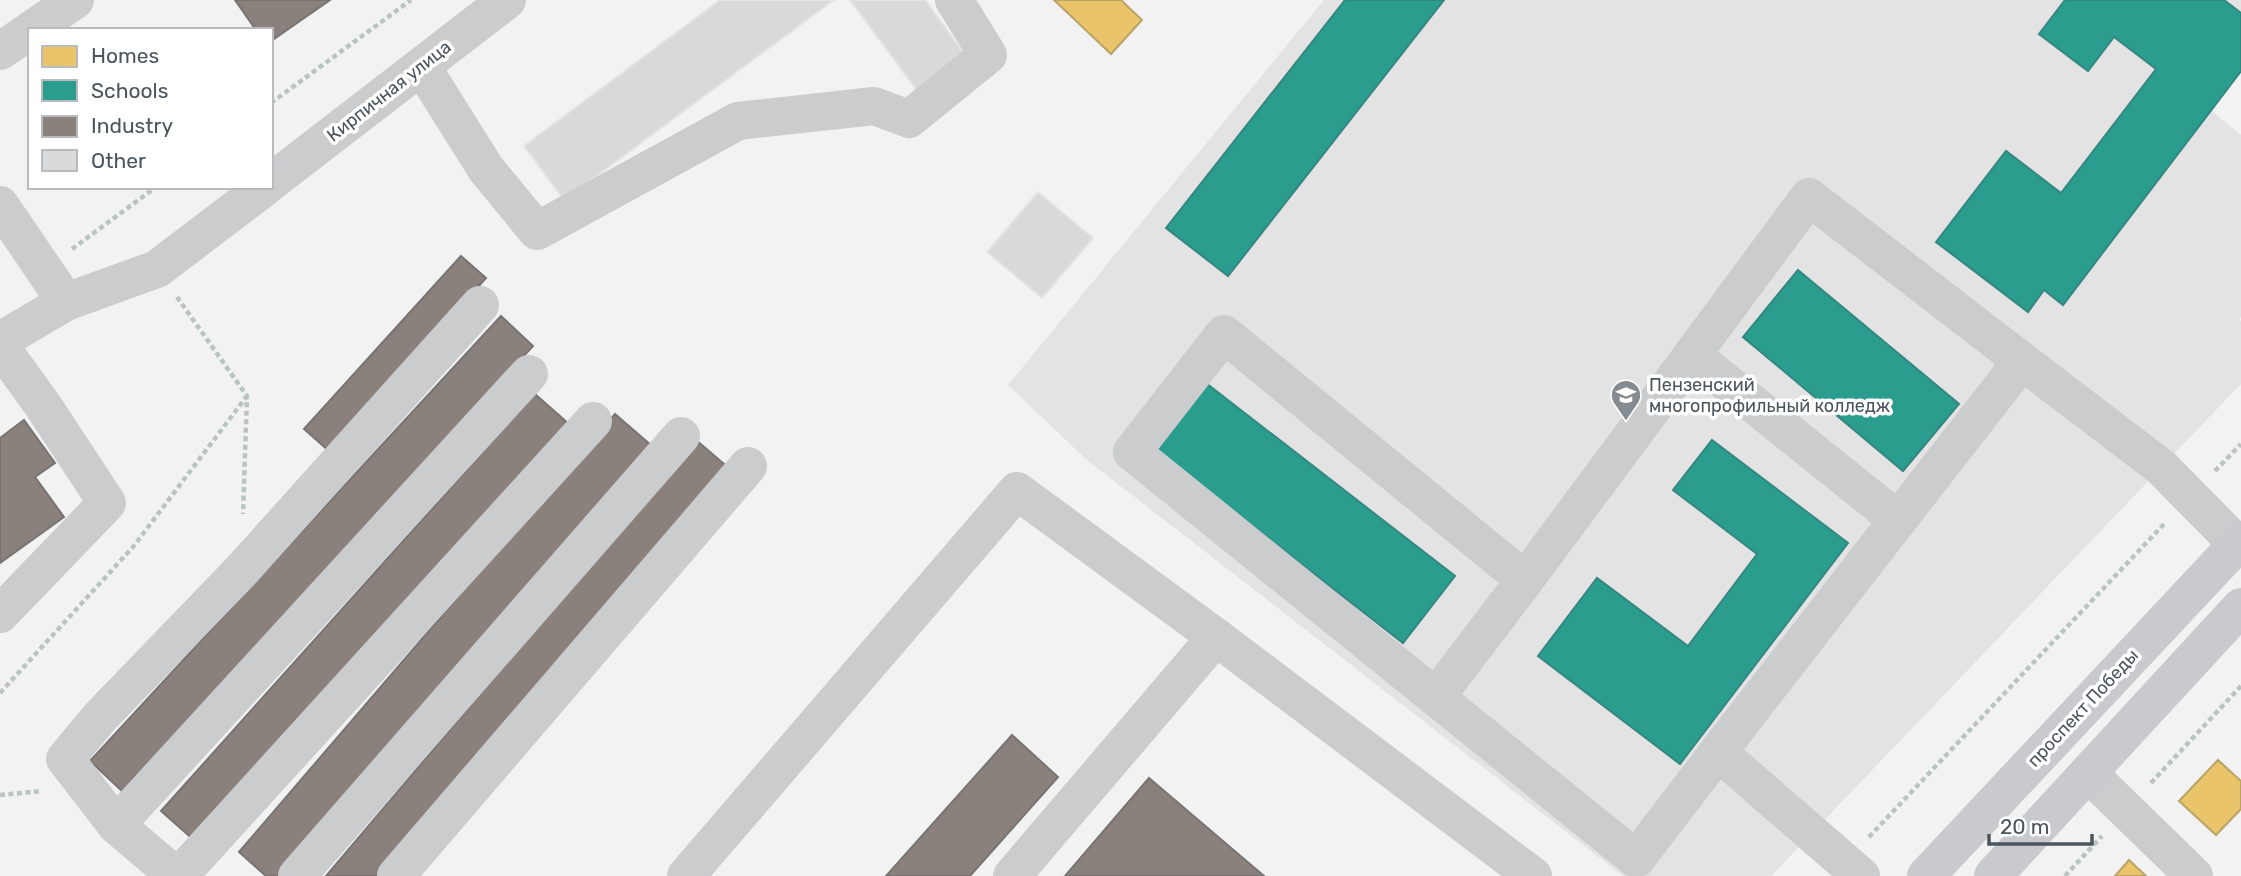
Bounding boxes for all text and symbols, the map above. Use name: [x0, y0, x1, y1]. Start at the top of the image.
legend: [28, 28, 273, 189]
street label: Кирпичная улица: [322, 36, 456, 146]
text: Homes: [91, 43, 159, 68]
text: Schools: [91, 78, 168, 103]
text: Industry: [91, 113, 173, 138]
text: Other: [91, 148, 146, 173]
place label: Пензенский многопрофильный колледж: [1649, 374, 1890, 417]
school or university icon: Пензенский многопрофильный колледж: [1609, 378, 1643, 422]
street label: проспект Победы: [2023, 645, 2143, 771]
scale bar: [1989, 802, 2092, 846]
text: 20 m: [2000, 814, 2049, 839]

